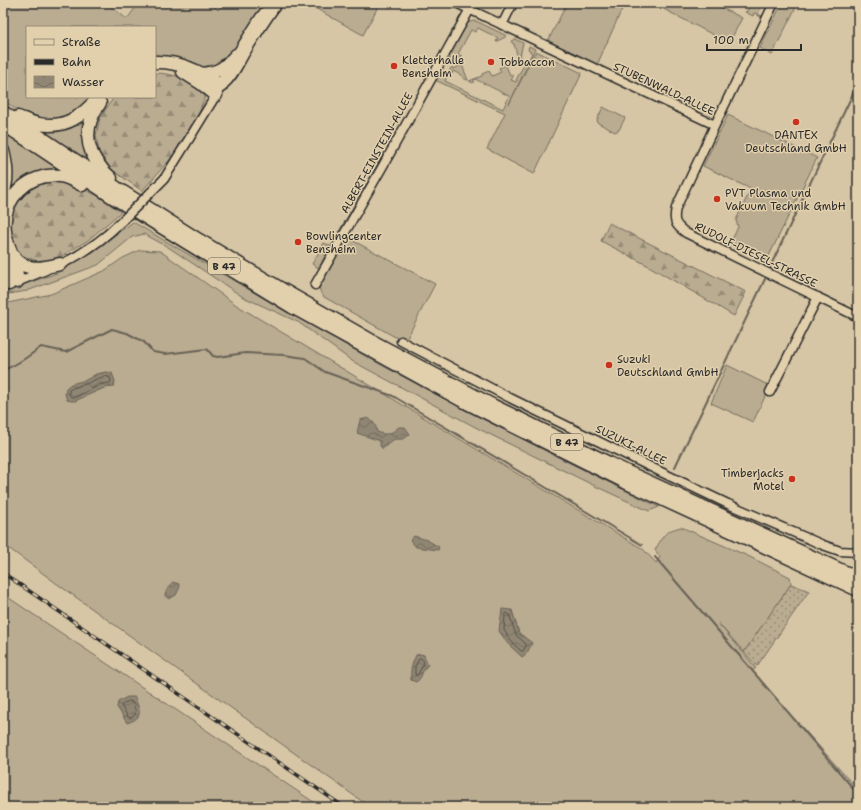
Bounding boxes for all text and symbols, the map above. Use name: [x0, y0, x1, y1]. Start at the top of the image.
legend: [26, 26, 156, 98]
scale bar: [707, 26, 801, 52]
text: 100 m: [713, 32, 749, 48]
text: Straße: [62, 34, 101, 50]
place label: Kletterhalle Bensheim: [402, 53, 464, 81]
text: Bahn: [62, 54, 91, 70]
place label: Tobbaccon: [499, 55, 555, 70]
marker: Tobbaccon: [486, 57, 496, 67]
street label: STUBENWALD-ALLEE: [611, 59, 717, 119]
marker: Kletterhalle Bensheim: [389, 61, 399, 71]
text: Wasser: [62, 74, 104, 90]
street label: ALBERT-EINSTEIN-ALLEE: [337, 90, 417, 216]
marker: DANTEX Deutschland GmbH: [791, 117, 801, 127]
place label: DANTEX Deutschland GmbH: [745, 128, 847, 156]
place label: PVT Plasma und Vakuum Technik GmbH: [725, 186, 846, 214]
marker: PVT Plasma und Vakuum Technik GmbH: [712, 194, 722, 204]
street label: RUDOLF-DIESEL-STRASSE: [692, 219, 820, 291]
place label: Bowlingcenter Bensheim: [306, 229, 382, 257]
marker: Bowlingcenter Bensheim: [293, 237, 303, 247]
road number: B 47: [208, 258, 240, 274]
place label: Suzuki Deutschland GmbH: [617, 352, 719, 380]
marker: Suzuki Deutschland GmbH: [604, 360, 614, 370]
street label: SUZUKI-ALLEE: [593, 421, 669, 469]
road number: B 47: [551, 434, 583, 450]
place label: Timberjacks Motel: [721, 466, 785, 494]
marker: Timberjacks Motel: [787, 474, 797, 484]

